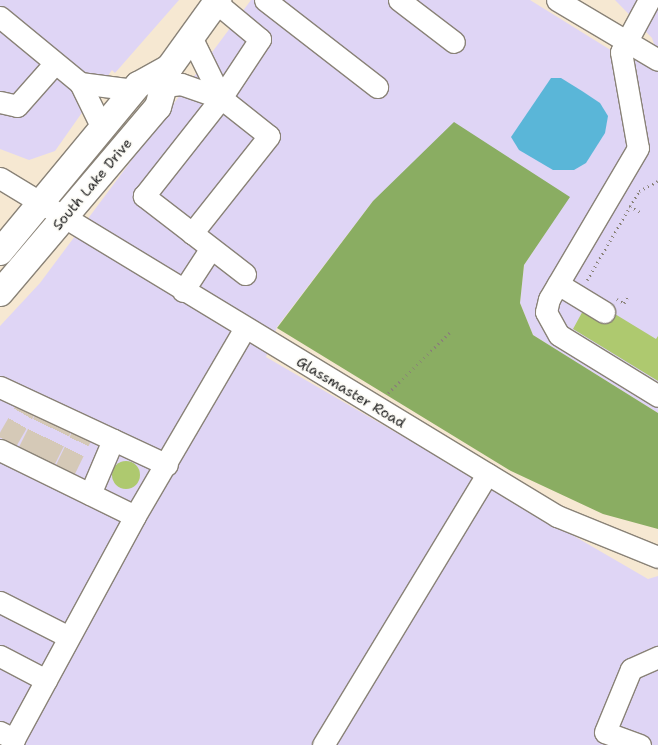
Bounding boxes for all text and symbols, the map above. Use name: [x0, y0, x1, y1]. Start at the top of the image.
street label: South Lake Drive: [49, 135, 135, 233]
street label: Glassmaster Road: [294, 353, 408, 431]

